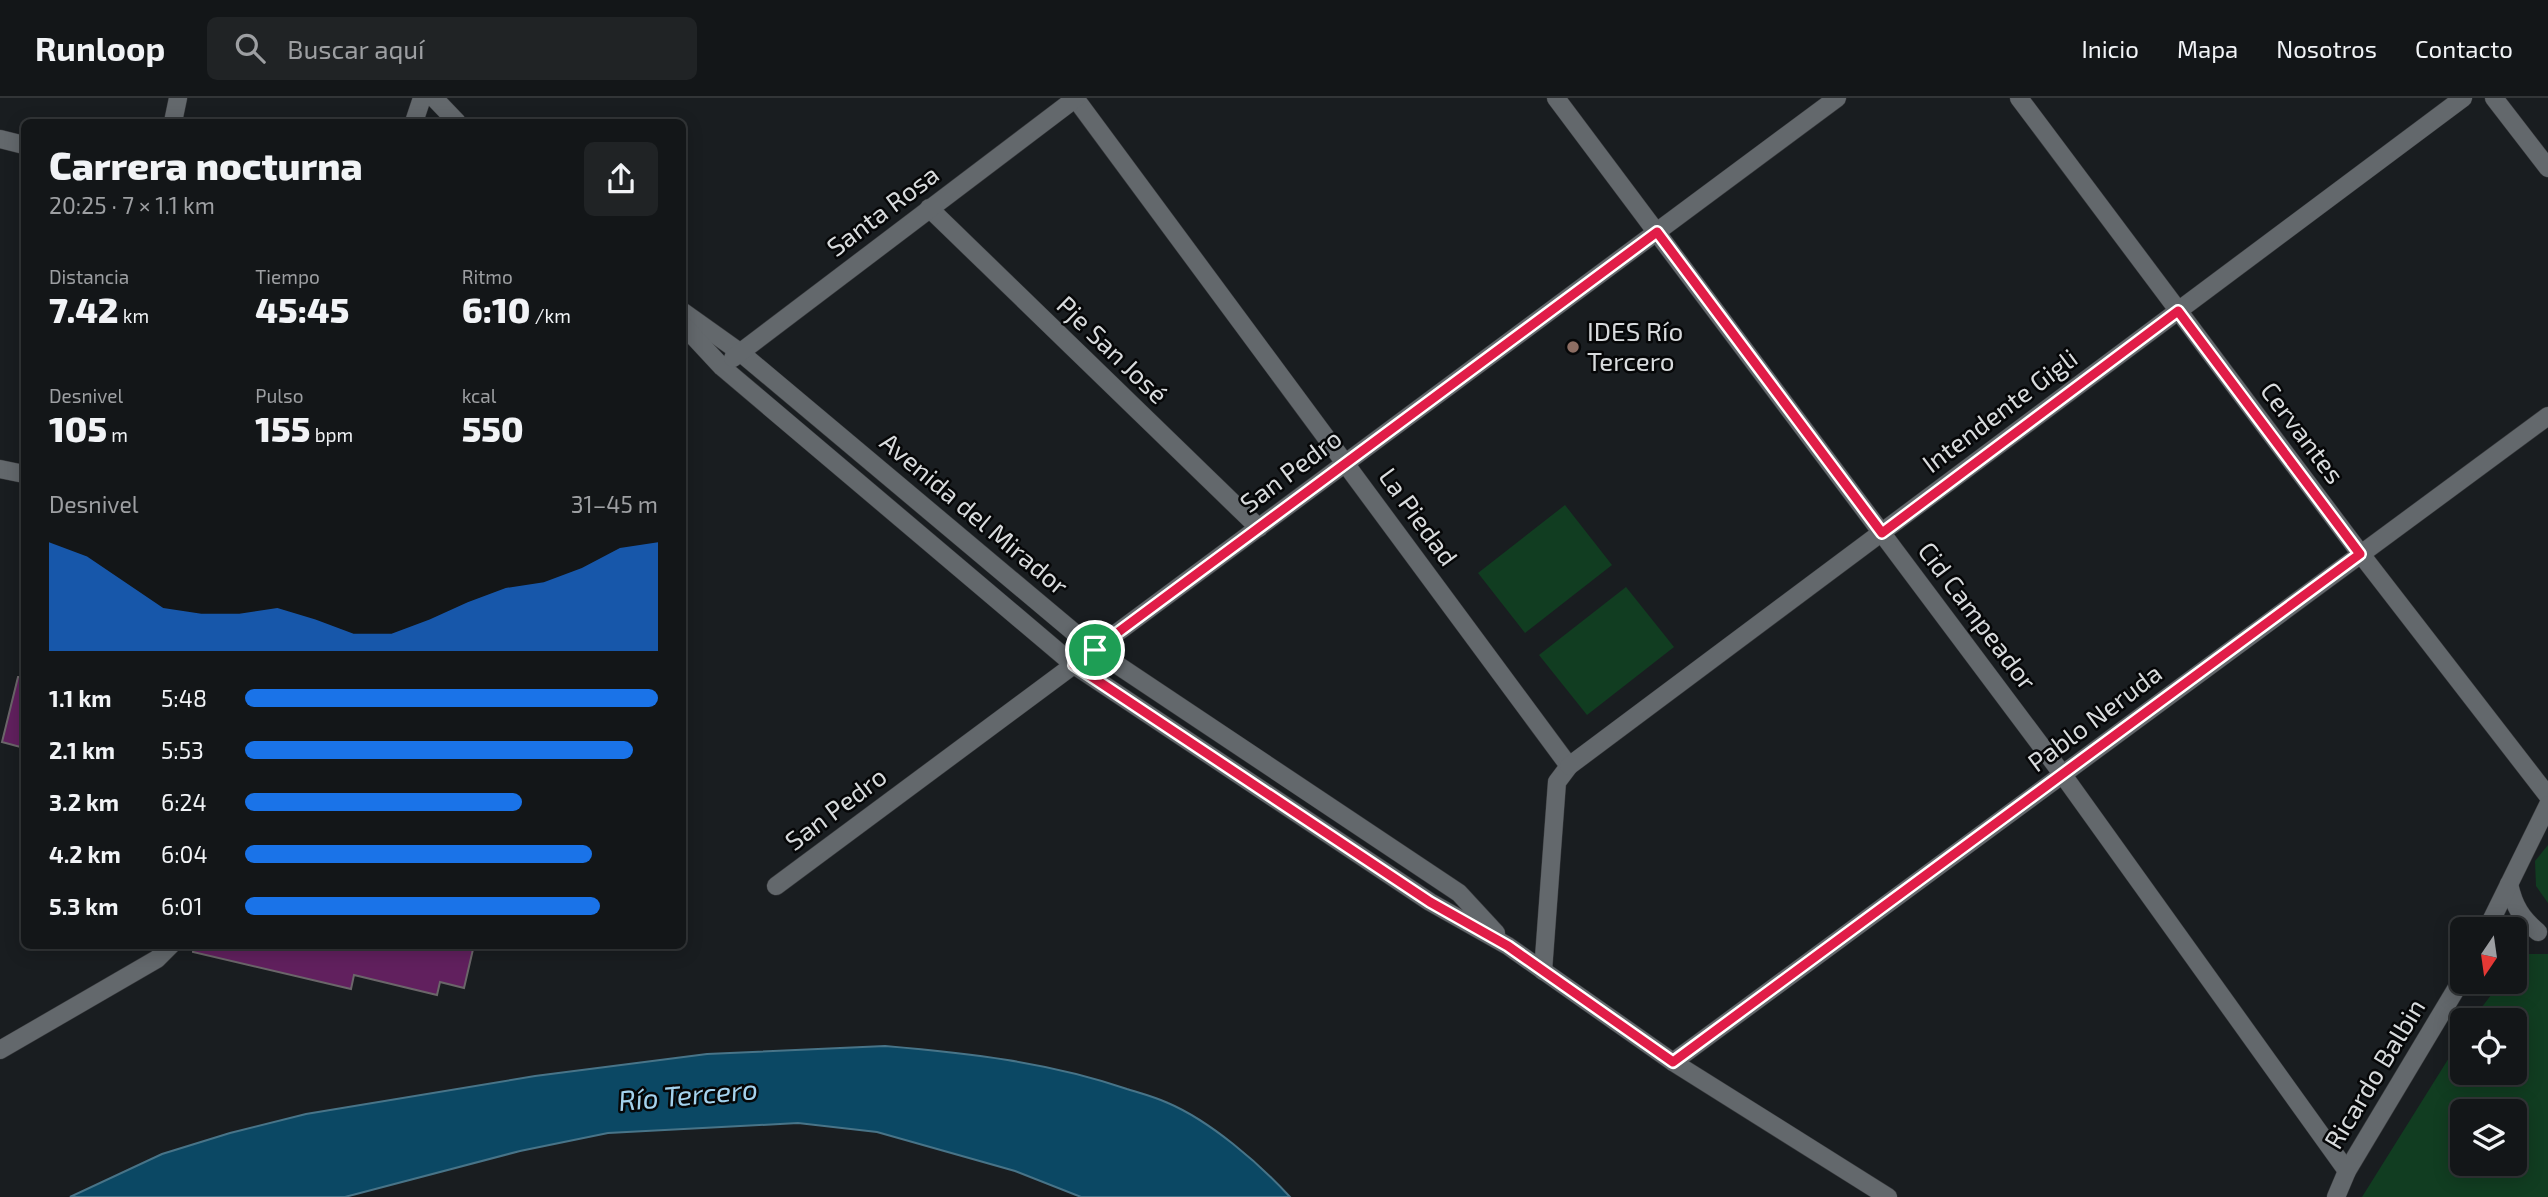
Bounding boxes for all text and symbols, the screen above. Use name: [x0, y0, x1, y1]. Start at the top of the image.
search box: [207, 17, 697, 80]
text: Runloop: [35, 28, 165, 68]
icon: search: [231, 29, 269, 67]
text: Buscar aquí: [287, 33, 425, 64]
text: Inicio: [2081, 34, 2139, 63]
text: Mapa: [2177, 34, 2238, 63]
text: Nosotros: [2276, 34, 2377, 63]
text: Contacto: [2415, 34, 2513, 63]
text: Carrera nocturna: [49, 142, 363, 188]
button: share: [584, 142, 658, 216]
street label: Santa Rosa: [820, 158, 944, 262]
text: 20:25 · 7 × 1.1 km: [49, 191, 215, 219]
text: Distancia: [49, 265, 129, 288]
text: Tiempo: [255, 265, 320, 288]
text: Ritmo: [462, 265, 513, 288]
text: 7.42: [49, 288, 119, 330]
text: 45:45: [255, 288, 349, 330]
text: 6:10: [462, 288, 530, 330]
street label: Pje San José: [1051, 289, 1175, 409]
text: km: [119, 304, 149, 327]
text: /km: [530, 304, 571, 327]
place label: IDES Río Tercero: [1587, 315, 1683, 376]
marker: IDES Río Tercero: [1565, 339, 1581, 355]
street label: Intendente Gigli: [1916, 341, 2083, 478]
street label: Cervantes: [2255, 375, 2351, 489]
text: Desnivel: [49, 384, 123, 407]
text: Pulso: [255, 384, 303, 407]
text: kcal: [462, 384, 496, 407]
text: 105: [49, 407, 107, 449]
text: 155: [255, 407, 310, 449]
text: 550: [462, 407, 524, 449]
street label: San Pedro: [1233, 422, 1347, 518]
text: m: [107, 423, 128, 446]
text: bpm: [310, 423, 353, 446]
street label: Avenida del Mirador: [875, 425, 1075, 600]
street label: La Piedad: [1373, 461, 1465, 571]
text: Desnivel: [49, 490, 139, 518]
text: 31–45 m: [571, 490, 658, 518]
street label: Cid Campeador: [1912, 535, 2044, 695]
pin: [1065, 620, 1125, 680]
icon: arrive: [1076, 631, 1114, 669]
street label: Pablo Neruda: [2021, 656, 2167, 777]
text: 1.1 km: [49, 684, 112, 712]
text: 5:48: [161, 684, 207, 712]
text: 2.1 km: [49, 736, 115, 764]
text: 5:53: [161, 736, 204, 764]
street label: San Pedro: [778, 760, 892, 856]
text: 3.2 km: [49, 788, 119, 816]
text: 6:24: [161, 788, 207, 816]
text: 4.2 km: [49, 840, 121, 868]
text: 6:04: [161, 840, 208, 868]
text: 5.3 km: [49, 892, 118, 920]
text: 6:01: [161, 892, 203, 920]
north arrow: [2450, 917, 2527, 994]
map controls: [2450, 917, 2527, 1176]
street label: Ricardo Balbin: [2317, 993, 2431, 1154]
button: locate: [2450, 1008, 2527, 1085]
water label: Río Tercero: [617, 1071, 759, 1117]
button: layers: [2450, 1099, 2527, 1176]

